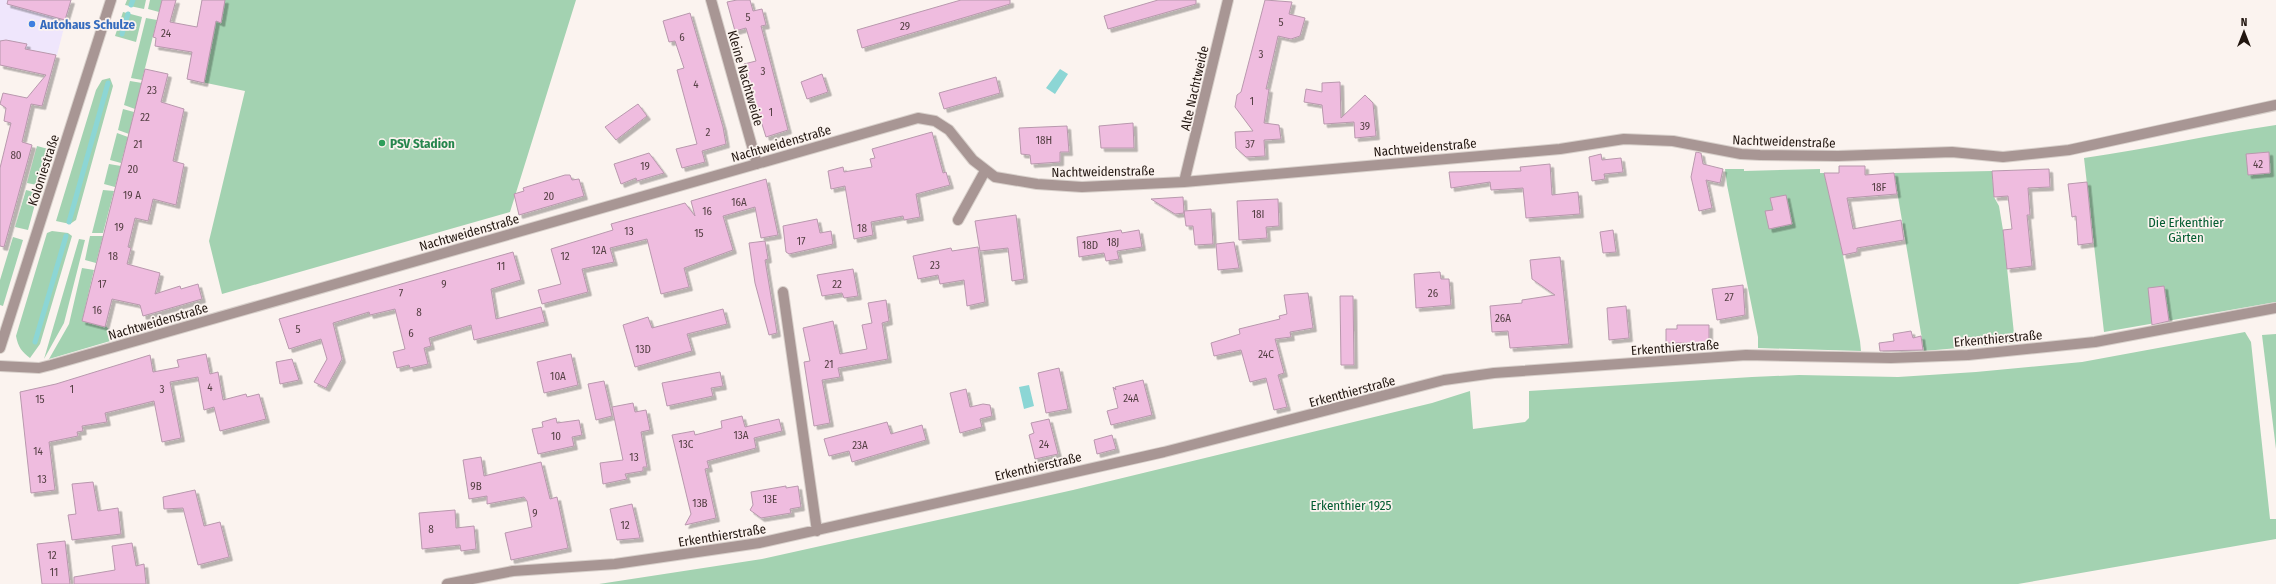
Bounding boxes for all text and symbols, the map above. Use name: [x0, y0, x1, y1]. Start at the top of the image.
house number: 5: [745, 11, 751, 24]
north arrow: [2224, 12, 2264, 52]
house number: 5: [1278, 16, 1284, 29]
text: N: [2241, 16, 2247, 29]
place label: Autohaus Schulze: [39, 17, 135, 32]
marker: Autohaus Schulze: [27, 19, 37, 29]
house number: 29: [900, 20, 910, 33]
house number: 24: [161, 27, 172, 40]
street label: Kleine Nachtweide: [725, 29, 766, 128]
house number: 6: [679, 31, 685, 44]
street label: Alte Nachtweide: [1177, 44, 1212, 132]
house number: 3: [1259, 48, 1264, 61]
house number: 3: [761, 65, 766, 78]
house number: 4: [693, 78, 699, 91]
house number: 23: [147, 84, 157, 97]
house number: 1: [1250, 95, 1254, 108]
house number: 1: [769, 106, 773, 119]
house number: 22: [140, 111, 150, 124]
house number: 39: [1360, 120, 1370, 133]
street label: Nachtweidenstraße: [730, 122, 833, 165]
house number: 2: [706, 126, 711, 139]
street label: Nachtweidenstraße: [1732, 132, 1836, 151]
street label: Koloniestraße: [25, 133, 62, 208]
house number: 18H: [1036, 134, 1052, 147]
place label: PSV Stadion: [390, 136, 455, 151]
street label: Nachtweidenstraße: [1373, 136, 1477, 159]
house number: 21: [134, 138, 142, 151]
marker: PSV Stadion: [377, 138, 387, 148]
house number: 37: [1245, 138, 1255, 151]
house number: 80: [10, 149, 22, 162]
house number: 42: [2253, 158, 2263, 171]
house number: 19: [640, 160, 650, 173]
house number: 20: [128, 163, 139, 176]
street label: Nachtweidenstraße: [1051, 163, 1155, 180]
house number: 18F: [1872, 181, 1886, 194]
house number: 19 A: [123, 189, 141, 202]
house number: 20: [544, 190, 555, 203]
house number: 16A: [731, 196, 747, 209]
house number: 16: [702, 205, 712, 218]
house number: 18I: [1252, 208, 1264, 221]
street label: Nachtweidenstraße: [418, 211, 521, 254]
park label: Die Erkenthier Gärten: [2148, 215, 2224, 245]
house number: 19: [114, 221, 124, 234]
house number: 18: [857, 222, 867, 235]
house number: 13: [624, 225, 634, 238]
house number: 15: [694, 227, 704, 240]
house number: 17: [797, 235, 806, 248]
house number: 18J: [1107, 236, 1119, 249]
house number: 18D: [1082, 239, 1098, 252]
house number: 12A: [592, 244, 607, 257]
house number: 18: [108, 250, 118, 263]
house number: 12: [560, 250, 570, 263]
house number: 23: [930, 259, 940, 272]
house number: 11: [497, 260, 505, 273]
house number: 17: [98, 278, 107, 291]
house number: 9: [441, 278, 447, 291]
house number: 22: [832, 278, 842, 291]
house number: 7: [399, 287, 404, 300]
house number: 26: [1428, 287, 1439, 300]
house number: 27: [1724, 291, 1734, 304]
street label: Nachtweidenstraße: [107, 300, 210, 343]
house number: 16: [92, 304, 102, 317]
house number: 8: [416, 306, 422, 319]
house number: 26A: [1495, 312, 1511, 325]
house number: 5: [295, 323, 301, 336]
house number: 6: [408, 327, 414, 340]
street label: Erkenthierstraße: [1953, 327, 2043, 350]
street label: Erkenthierstraße: [1630, 337, 1720, 358]
house number: 13D: [635, 343, 651, 356]
house number: 24C: [1258, 348, 1274, 361]
house number: 21: [825, 358, 833, 371]
house number: 10A: [550, 370, 566, 383]
street label: Erkenthierstraße: [1307, 373, 1397, 410]
house number: 4: [207, 381, 213, 394]
house number: 1: [70, 383, 74, 396]
house number: 3: [160, 383, 165, 396]
house number: 24A: [1123, 392, 1139, 405]
house number: 15: [35, 393, 45, 406]
house number: 13A: [733, 429, 749, 442]
house number: 10: [551, 430, 561, 443]
house number: 13C: [679, 438, 694, 451]
house number: 24: [1039, 438, 1050, 451]
house number: 23A: [852, 439, 868, 452]
house number: 14: [33, 445, 43, 458]
street label: Erkenthierstraße: [993, 449, 1083, 484]
house number: 13: [629, 451, 639, 464]
house number: 13: [37, 473, 47, 486]
house number: 9B: [470, 480, 482, 493]
house number: 13E: [763, 493, 777, 506]
house number: 13B: [692, 497, 708, 510]
park label: Erkenthier 1925: [1311, 498, 1392, 513]
house number: 9: [532, 507, 538, 520]
house number: 12: [620, 519, 630, 532]
street label: Erkenthierstraße: [677, 521, 767, 550]
house number: 8: [428, 523, 434, 536]
house number: 12: [47, 549, 57, 562]
house number: 11: [50, 566, 58, 579]

